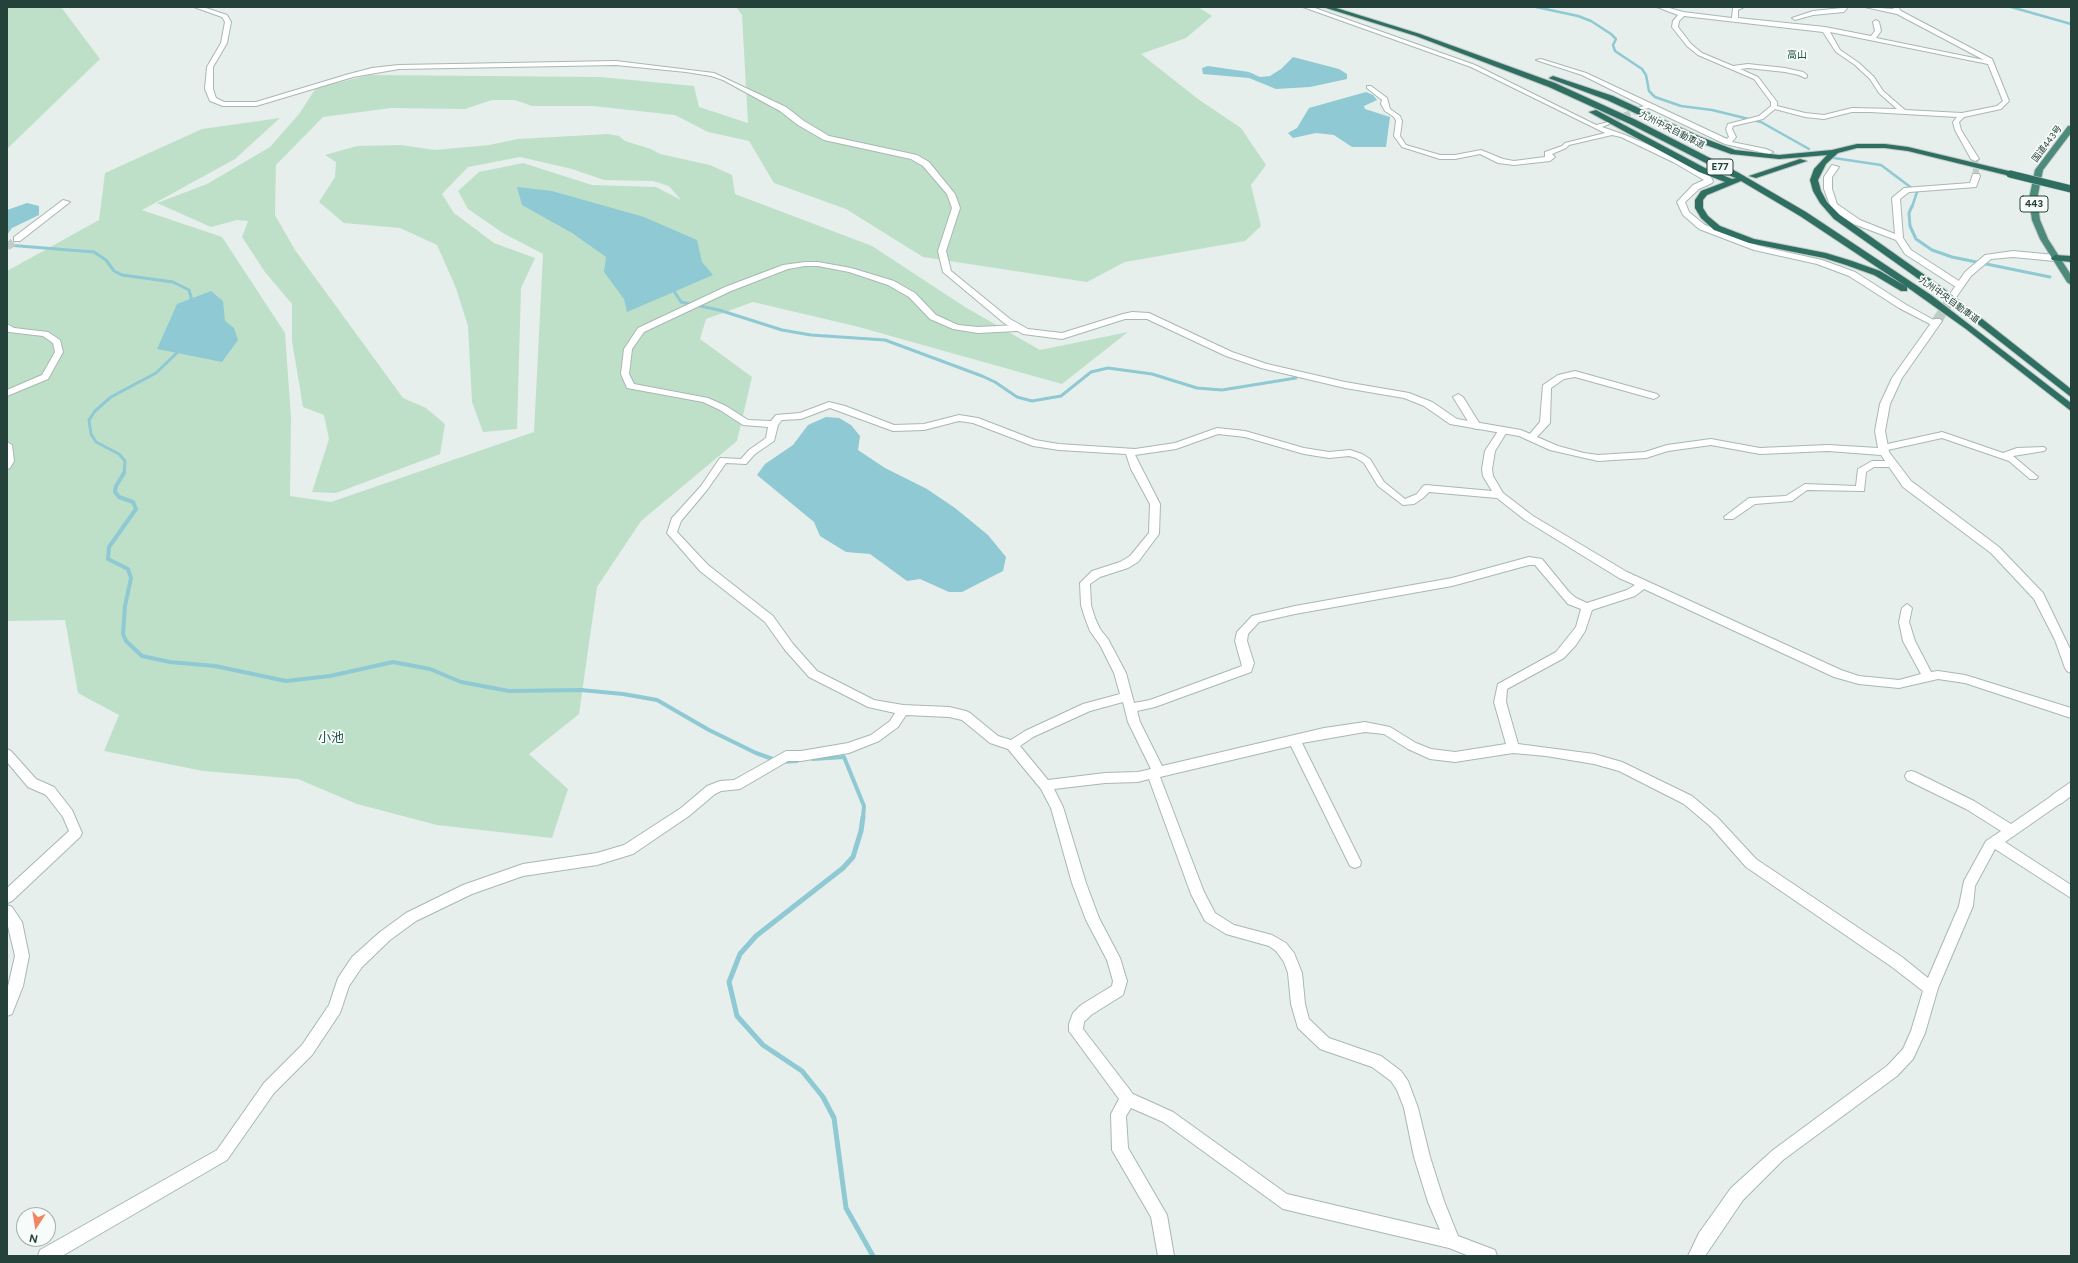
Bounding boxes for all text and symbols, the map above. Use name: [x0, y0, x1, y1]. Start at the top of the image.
district label: 高山: [1787, 49, 1807, 61]
street label: 九州中央自動車道: [1637, 109, 1707, 151]
street label: 国道443号: [2030, 124, 2064, 164]
road number: E77: [1707, 159, 1733, 175]
road number: 443: [2020, 196, 2048, 212]
street label: 九州中央自動車道: [1917, 274, 1981, 326]
district label: 小池: [318, 730, 344, 746]
north arrow: [16, 1207, 56, 1247]
text: N: [28, 1231, 39, 1245]

